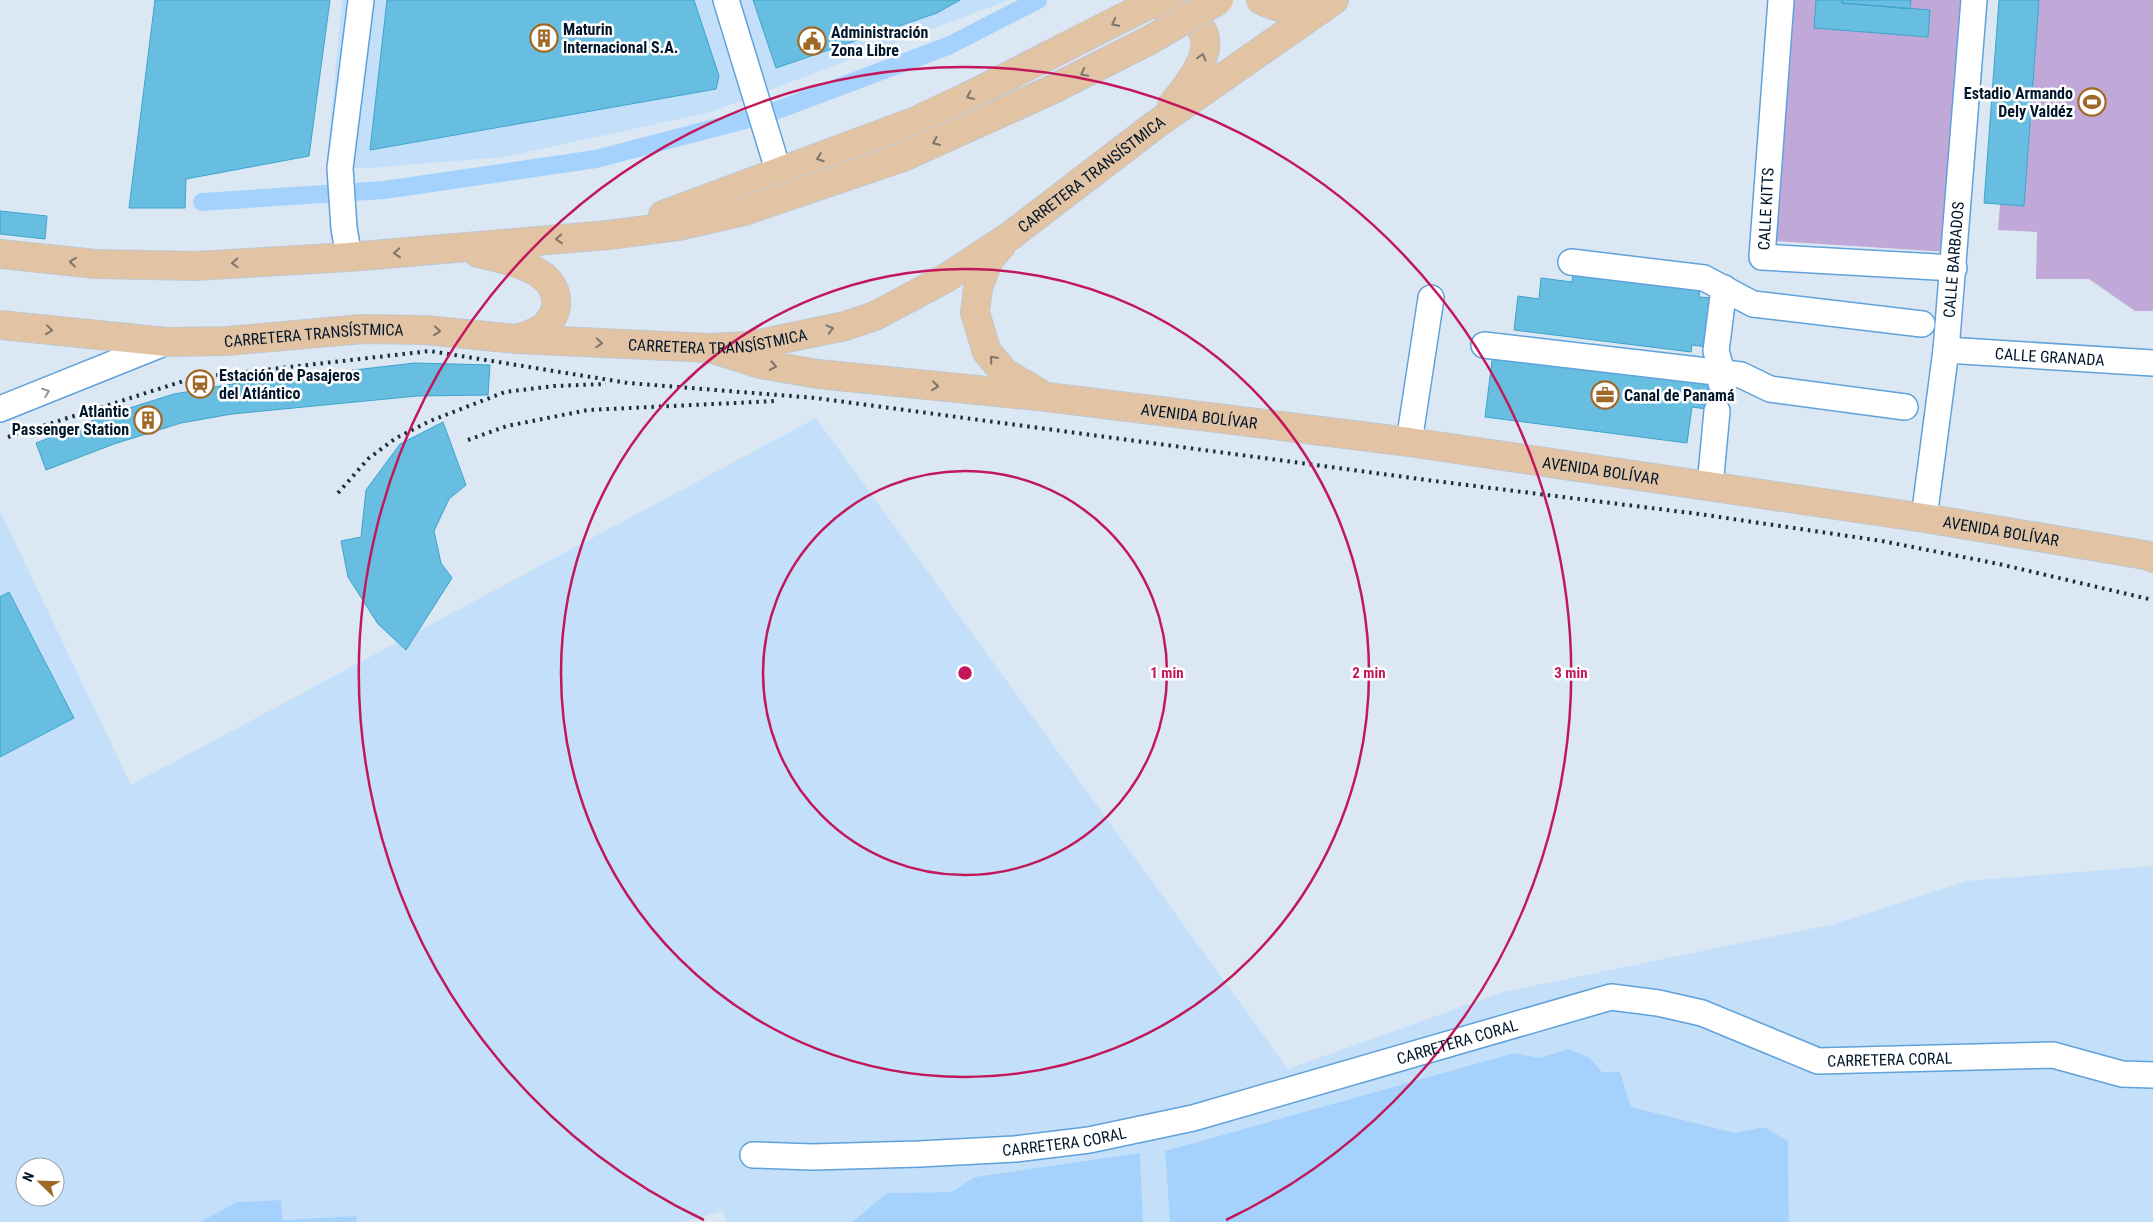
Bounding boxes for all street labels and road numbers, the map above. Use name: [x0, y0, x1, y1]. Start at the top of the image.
street label: CARRETERA TRANSÍSTMICA: [1014, 112, 1168, 236]
street label: CALLE KITTS: [1754, 167, 1778, 251]
street label: CALLE BARBADOS: [1939, 201, 1967, 319]
street label: CARRETERA TRANSÍSTMICA: [223, 319, 404, 351]
street label: CARRETERA TRANSÍSTMICA: [628, 325, 809, 358]
street label: CALLE GRANADA: [1994, 344, 2105, 369]
street label: AVENIDA BOLÍVAR: [1140, 399, 1259, 433]
street label: AVENIDA BOLÍVAR: [1541, 452, 1661, 488]
street label: AVENIDA BOLÍVAR: [1942, 512, 2061, 550]
street label: CARRETERA CORAL: [1394, 1015, 1520, 1068]
street label: CARRETERA CORAL: [1827, 1048, 1953, 1070]
street label: CARRETERA CORAL: [1002, 1123, 1128, 1159]

